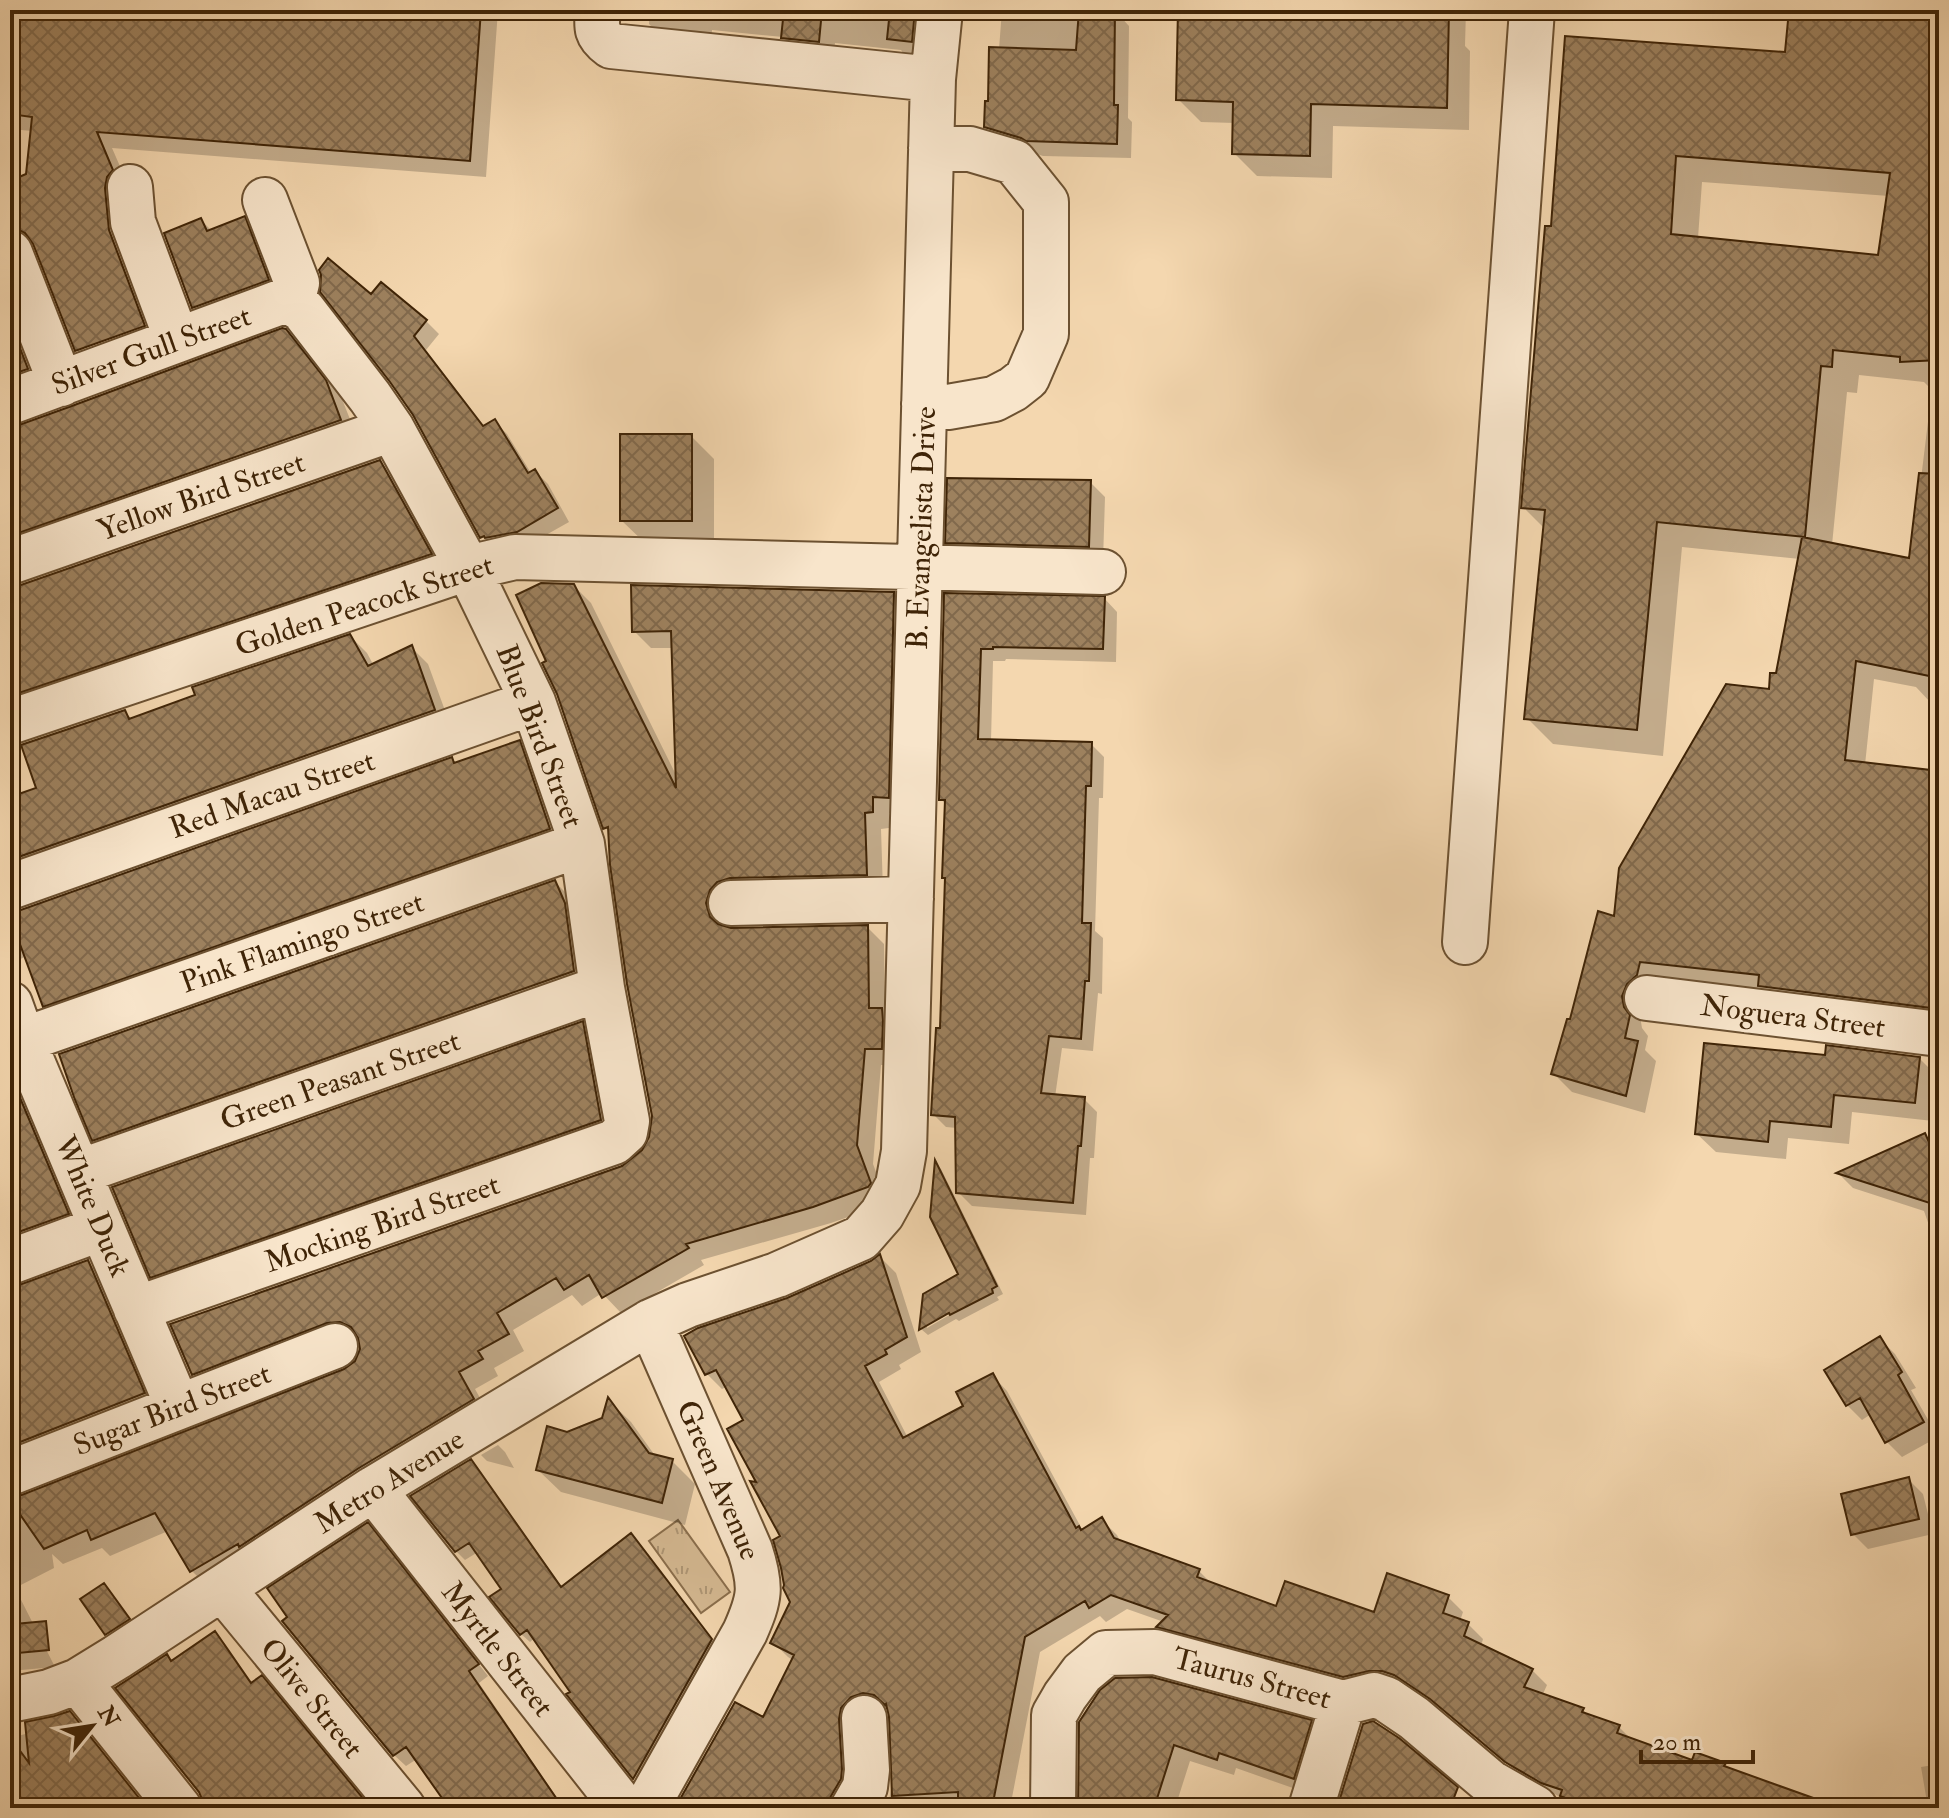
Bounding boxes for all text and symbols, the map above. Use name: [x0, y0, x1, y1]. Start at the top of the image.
street label: Silver Gull Street: [46, 297, 256, 404]
street label: B. Evangelista Drive: [899, 406, 944, 650]
street label: Yellow Bird Street: [93, 444, 310, 549]
street label: Golden Peacock Street: [230, 546, 498, 665]
street label: Blue Bird Street: [488, 639, 592, 833]
street label: Red Macau Street: [165, 742, 380, 847]
street label: Pink Flamingo Street: [176, 883, 429, 1001]
street label: Noguera Street: [1698, 987, 1888, 1046]
street label: Green Peasant Street: [215, 1022, 465, 1139]
street label: White Duck: [46, 1129, 139, 1282]
street label: Mocking Bird Street: [260, 1166, 505, 1281]
street label: Sugar Bird Street: [68, 1355, 276, 1464]
street label: Green Avenue: [668, 1395, 769, 1566]
street label: Metro Avenue: [308, 1421, 471, 1542]
street label: Myrtle Street: [433, 1574, 562, 1724]
street label: Olive Street: [252, 1631, 371, 1766]
street label: Taurus Street: [1169, 1640, 1335, 1717]
north arrow: [52, 1686, 132, 1766]
text: N: [91, 1700, 126, 1732]
scale bar: [1641, 1714, 1753, 1764]
text: 20 m: [1653, 1727, 1702, 1758]

